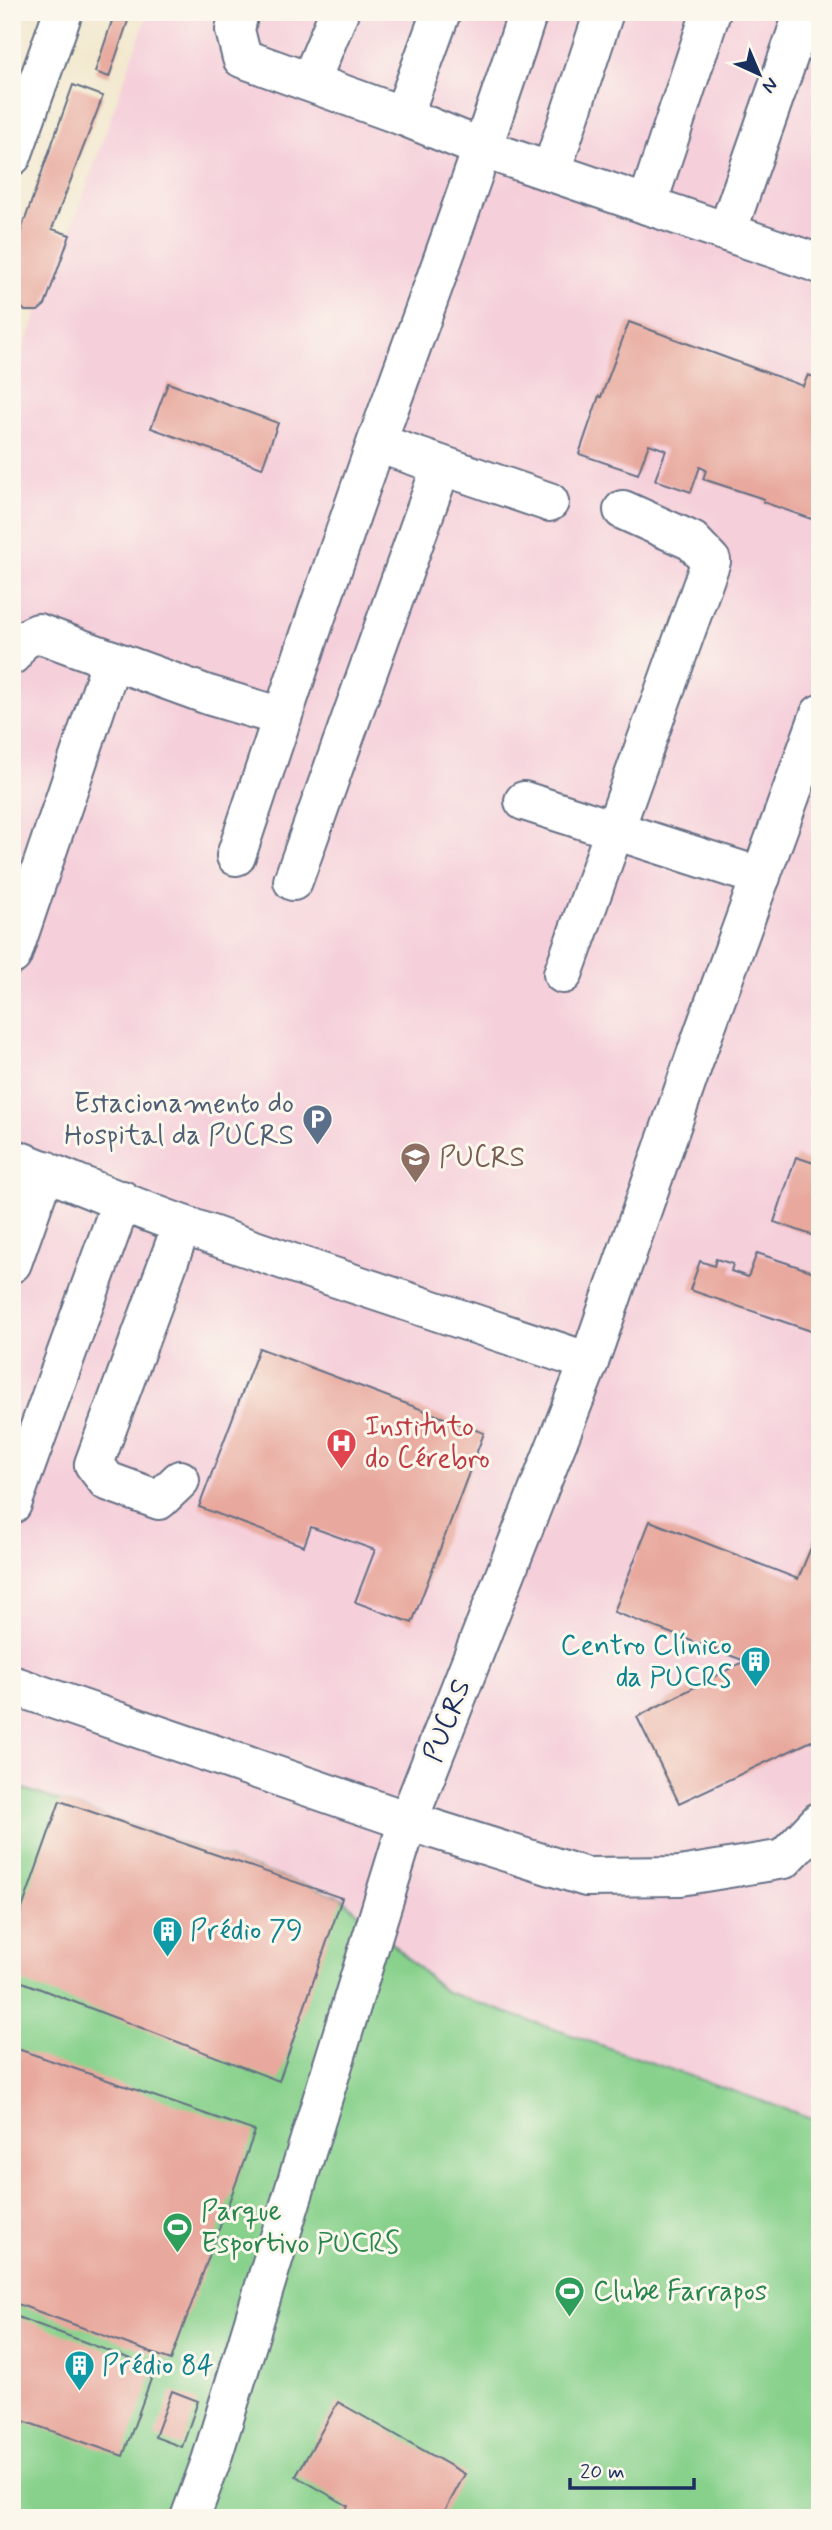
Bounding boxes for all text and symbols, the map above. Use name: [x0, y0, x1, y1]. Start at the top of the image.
north arrow: [724, 38, 794, 108]
text: N: [757, 72, 783, 99]
place label: Estacionamento do Hospital da PUCRS: [64, 1086, 294, 1155]
parking icon: Estacionamento do Hospital da PUCRS: [300, 1103, 334, 1147]
place label: PUCRS: [439, 1140, 525, 1177]
school or university icon: PUCRS: [399, 1141, 433, 1185]
place label: Instituto do Cérebro: [365, 1409, 490, 1478]
hospital icon: Instituto do Cérebro: [325, 1426, 359, 1470]
place label: Centro Clínico da PUCRS: [561, 1628, 732, 1697]
building icon: Centro Clínico da PUCRS: [738, 1645, 772, 1689]
street label: PUCRS: [415, 1674, 481, 1768]
place label: Prédio 79: [190, 1913, 303, 1950]
building icon: Prédio 79: [150, 1914, 184, 1958]
place label: Parque Esportivo PUCRS: [201, 2194, 399, 2263]
sports icon: Parque Esportivo PUCRS: [161, 2211, 195, 2255]
place label: Clube Farrapos: [593, 2274, 767, 2311]
sports icon: Clube Farrapos: [553, 2275, 587, 2319]
place label: Prédio 84: [102, 2348, 214, 2385]
building icon: Prédio 84: [62, 2349, 96, 2393]
scale bar: [570, 2446, 694, 2490]
text: 20 m: [580, 2458, 625, 2486]

